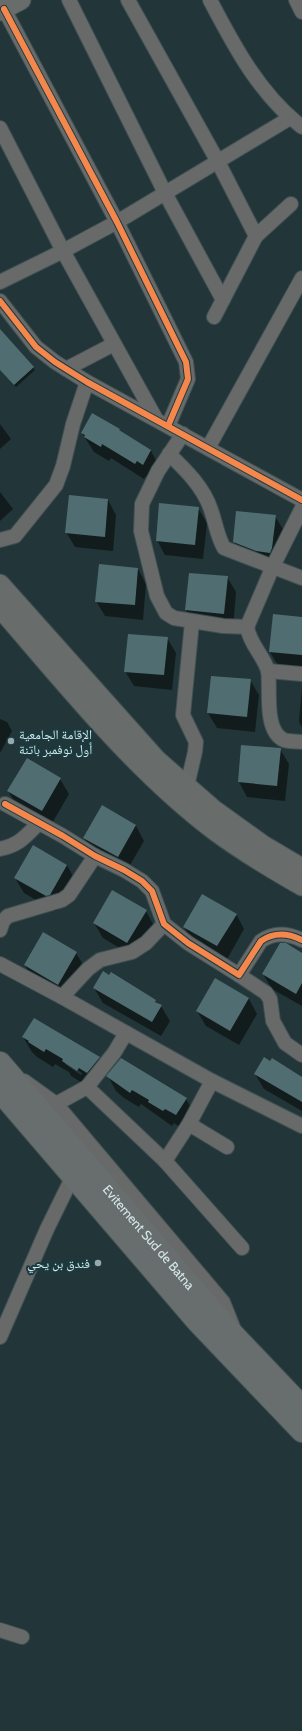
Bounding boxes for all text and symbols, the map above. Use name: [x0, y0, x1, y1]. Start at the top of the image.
place label: الإقامة الجامعية أول نوفمبر باتنة: [19, 726, 92, 758]
marker: الإقامة الجامعية أول نوفمبر باتنة: [6, 736, 16, 746]
street label: Evitement Sud de Batna: [100, 1181, 199, 1293]
place label: فندق بن يحي: [27, 1255, 90, 1274]
marker: فندق بن يحي: [93, 1258, 103, 1268]

